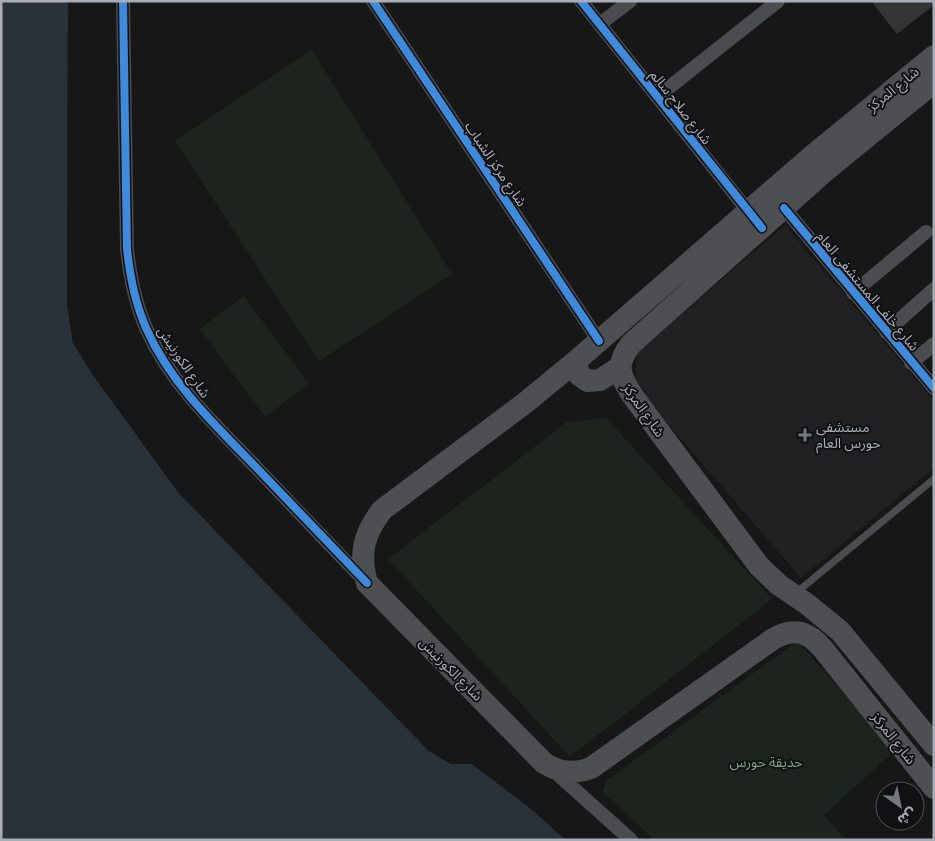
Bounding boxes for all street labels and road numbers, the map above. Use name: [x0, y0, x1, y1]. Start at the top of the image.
street label: شارع المركز: [863, 63, 924, 118]
street label: شارع صلاح سالم: [645, 67, 715, 149]
street label: شارع مركز الشباب: [459, 119, 530, 211]
street label: شارع خلف المستشفى العام: [811, 228, 923, 356]
street label: شارع الكورنيش: [152, 323, 214, 402]
street label: شارع المركز: [617, 379, 668, 442]
street label: شارع الكورنيش: [414, 634, 486, 706]
street label: شارع المركز: [866, 708, 919, 769]

